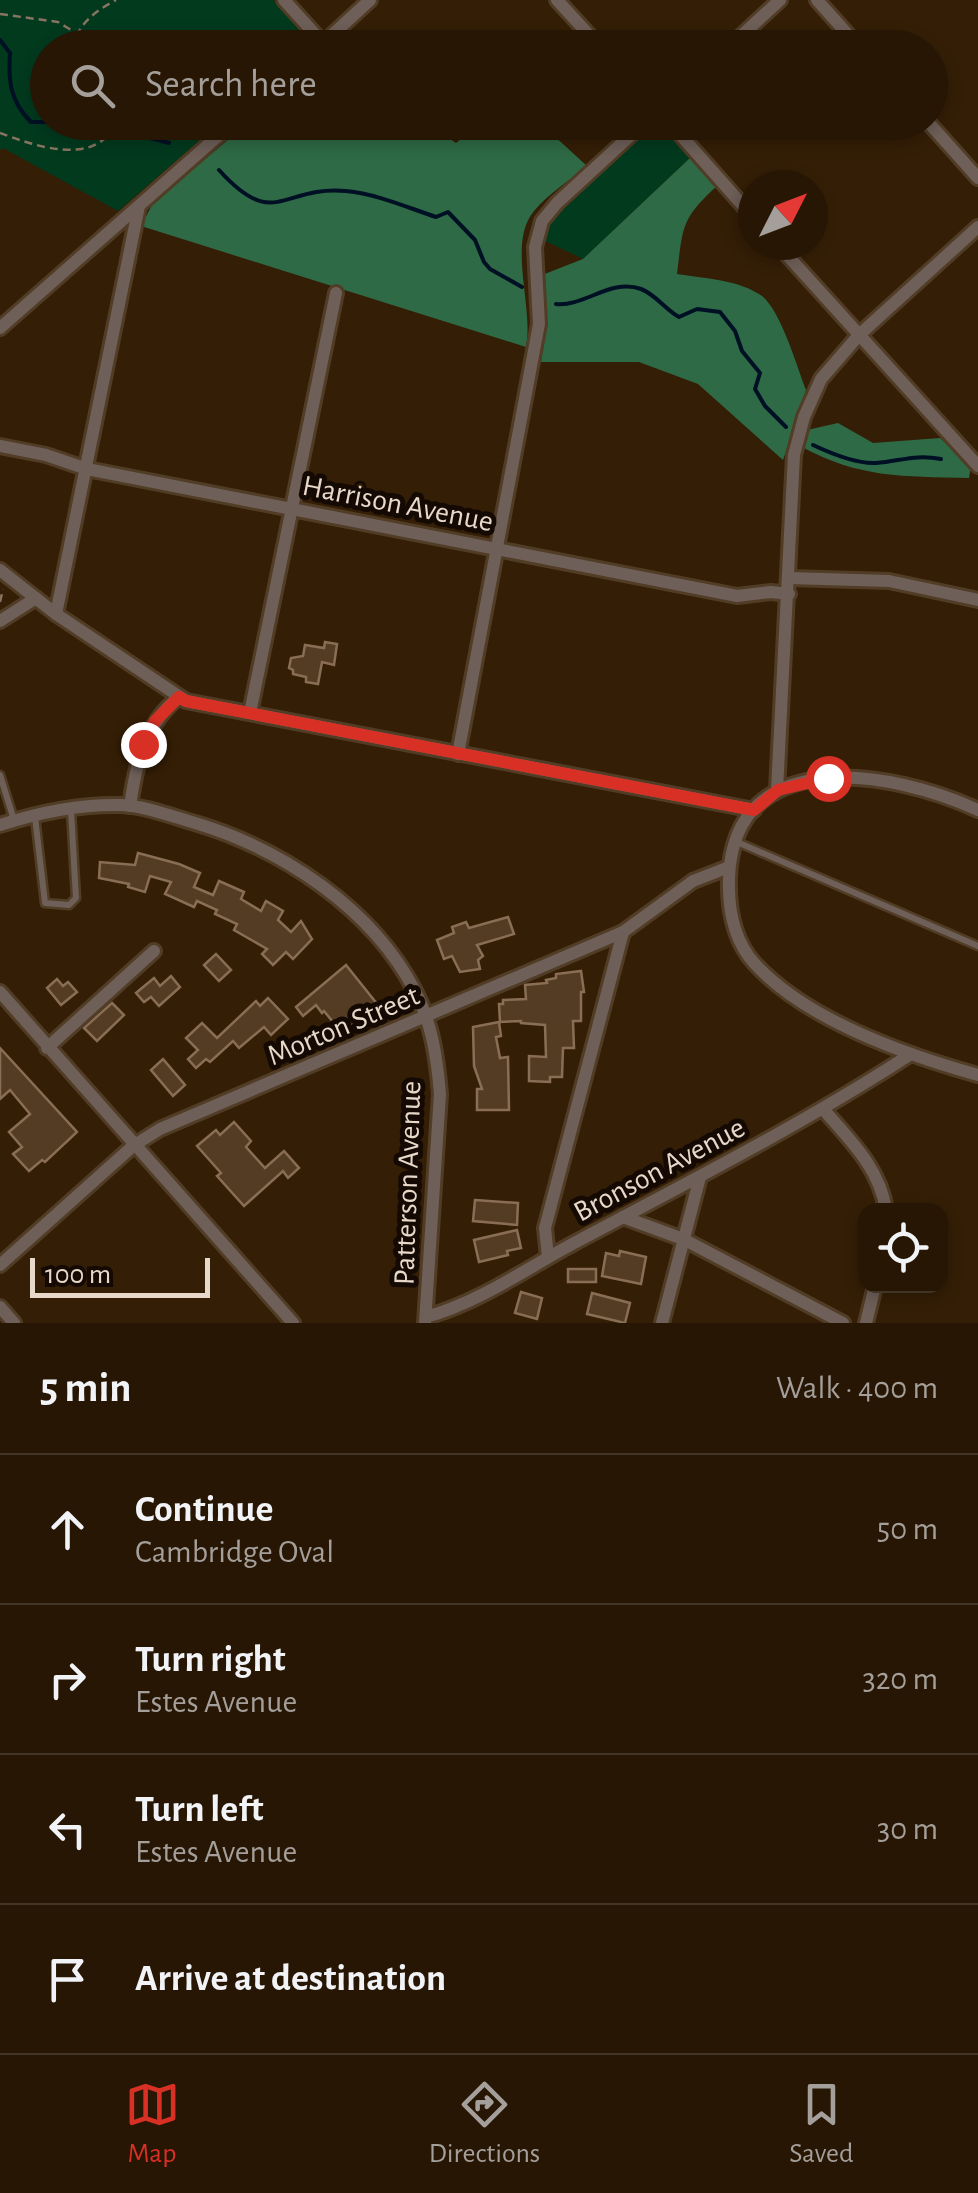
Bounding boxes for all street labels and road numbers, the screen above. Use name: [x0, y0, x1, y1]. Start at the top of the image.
street label: Harrison Avenue: [300, 471, 496, 537]
street label: Morton Street: [263, 980, 424, 1071]
street label: Patterson Avenue: [389, 1080, 427, 1286]
street label: Bronson Avenue: [569, 1112, 750, 1227]

